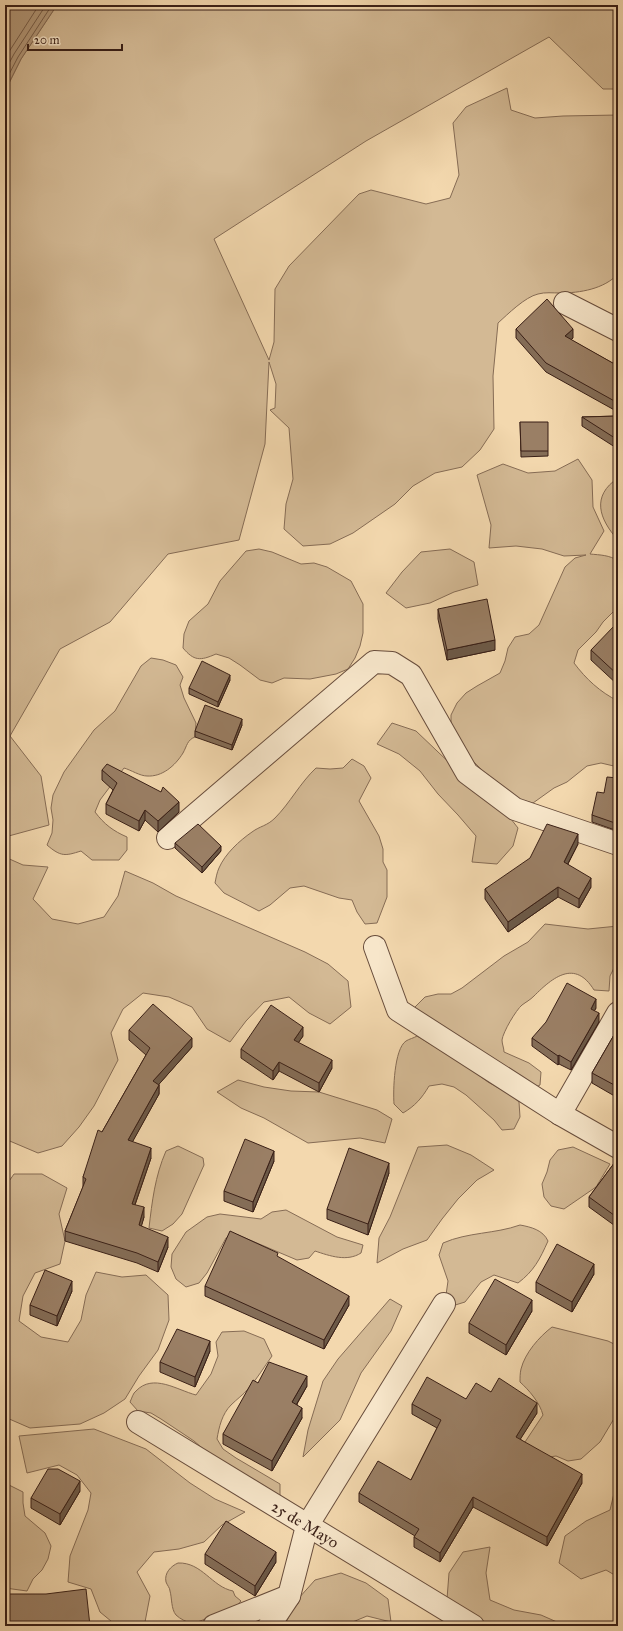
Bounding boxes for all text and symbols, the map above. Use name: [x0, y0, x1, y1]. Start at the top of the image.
scale bar: [28, 26, 122, 52]
text: 20 m: [34, 33, 60, 47]
street label: 25 de Mayo: [268, 1497, 342, 1552]

